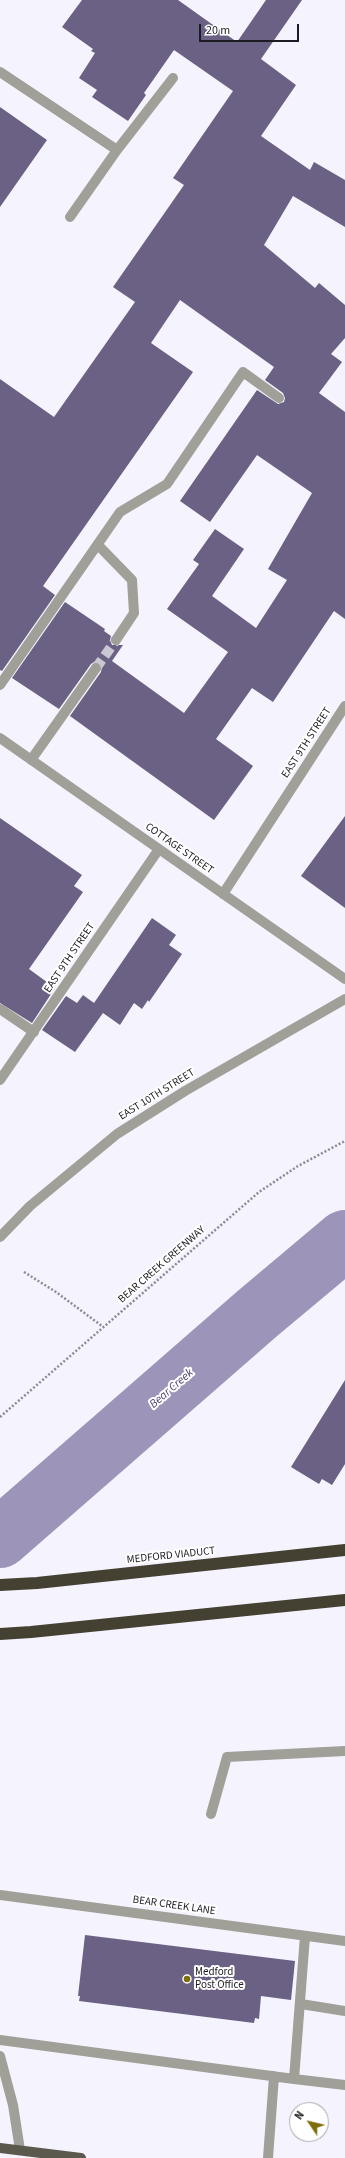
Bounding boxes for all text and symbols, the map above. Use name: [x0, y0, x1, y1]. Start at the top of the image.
scale bar: [201, 16, 301, 42]
text: 20 m: [206, 22, 230, 39]
street label: EAST 9TH STREET: [279, 705, 335, 781]
street label: COTTAGE STREET: [142, 821, 216, 877]
street label: EAST 9TH STREET: [42, 921, 98, 995]
street label: EAST 10TH STREET: [117, 1066, 197, 1124]
street label: BEAR CREEK GREENWAY: [116, 1224, 208, 1306]
water label: Bear Creek: [147, 1366, 197, 1412]
street label: MEDFORD VIADUCT: [126, 1545, 216, 1567]
street label: BEAR CREEK LANE: [132, 1894, 216, 1918]
place label: Medford Post Office: [195, 1966, 244, 1992]
marker: Medford Post Office: [182, 1974, 192, 1984]
north arrow: [289, 2102, 329, 2142]
text: N: [291, 2108, 308, 2123]

